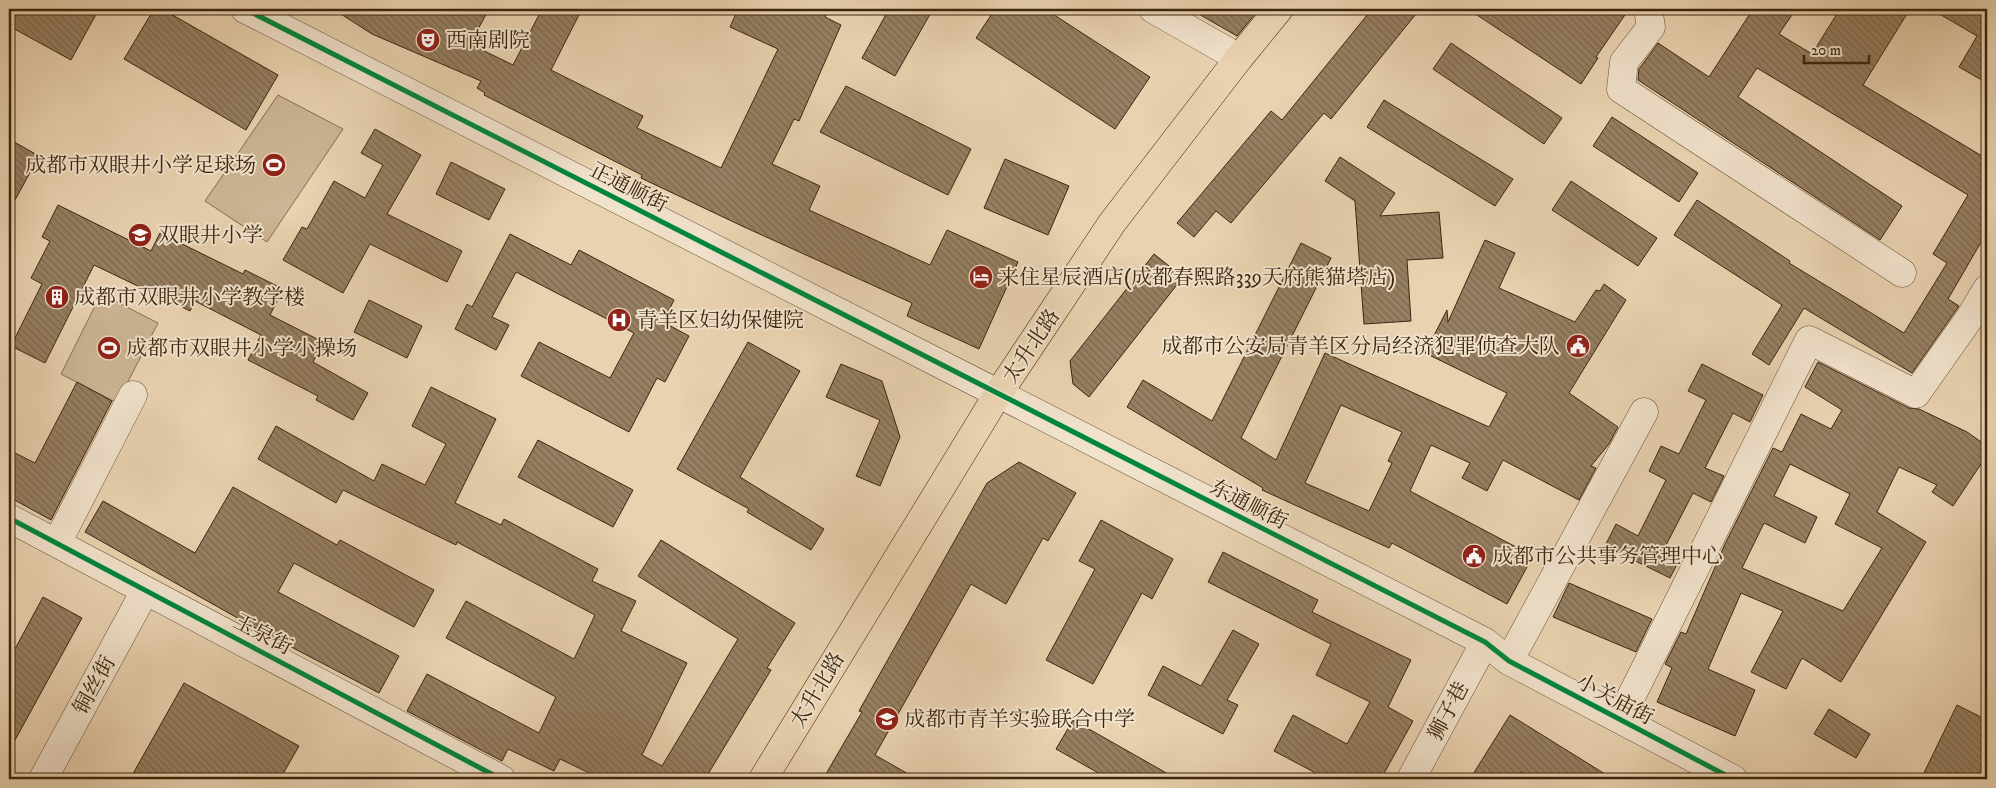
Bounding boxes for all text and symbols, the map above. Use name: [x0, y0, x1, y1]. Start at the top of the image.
theatre icon: 西南剧院: [415, 27, 441, 53]
place label: 西南剧院: [446, 28, 530, 54]
scale bar: [1804, 32, 1868, 64]
text: 20 m: [1811, 41, 1841, 60]
sports icon: 成都市双眼井小学足球场: [261, 152, 287, 178]
place label: 成都市双眼井小学足球场: [25, 153, 256, 179]
street label: 正通顺街: [585, 157, 672, 219]
school or university icon: 双眼井小学: [127, 222, 153, 248]
place label: 双眼井小学: [158, 223, 263, 249]
hotel icon: 来住星辰酒店(成都春熙路339天府熊猫塔店): [968, 264, 994, 290]
place label: 来住星辰酒店(成都春熙路339天府熊猫塔店): [998, 265, 1395, 291]
building icon: 成都市双眼井小学教学楼: [44, 284, 70, 310]
place label: 成都市双眼井小学教学楼: [74, 285, 305, 311]
street label: 太升北路: [998, 304, 1066, 389]
hospital icon: 青羊区妇幼保健院: [606, 307, 632, 333]
place label: 青羊区妇幼保健院: [636, 308, 804, 334]
public building icon: 成都市公安局青羊区分局经济犯罪侦查大队: [1565, 333, 1591, 359]
place label: 成都市公安局青羊区分局经济犯罪侦查大队: [1161, 334, 1560, 360]
sports icon: 成都市双眼井小学小操场: [96, 335, 122, 361]
place label: 成都市双眼井小学小操场: [126, 336, 357, 362]
street label: 东通顺街: [1205, 474, 1292, 536]
public building icon: 成都市公共事务管理中心: [1461, 543, 1487, 569]
place label: 成都市公共事务管理中心: [1492, 544, 1723, 570]
street label: 玉泉街: [229, 609, 296, 661]
street label: 太升北路: [785, 648, 851, 733]
street label: 铜丝街: [68, 652, 122, 719]
street label: 小关庙街: [1571, 669, 1658, 731]
street label: 狮子巷: [1423, 678, 1475, 745]
school or university icon: 成都市青羊实验联合中学: [874, 706, 900, 732]
place label: 成都市青羊实验联合中学: [904, 707, 1135, 733]

